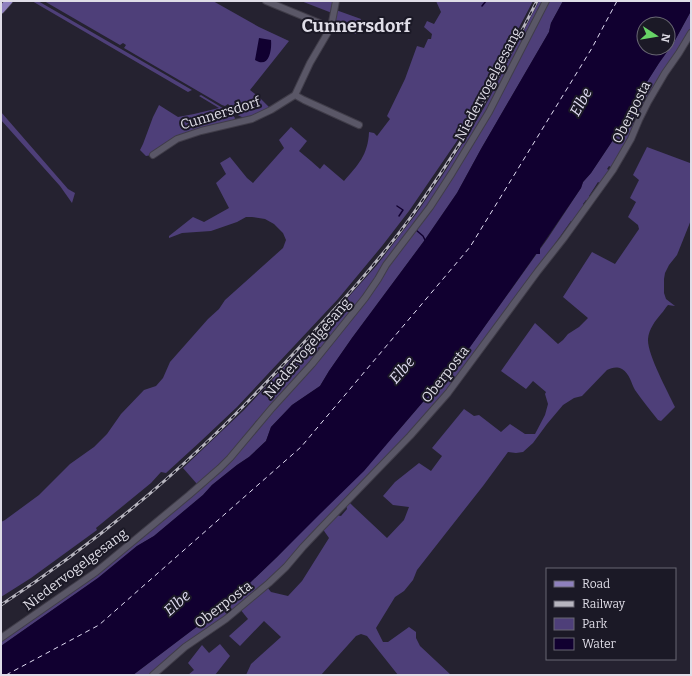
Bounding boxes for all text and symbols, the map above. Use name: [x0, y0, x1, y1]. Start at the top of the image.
district label: Cunnersdorf: [302, 15, 412, 37]
north arrow: [636, 16, 676, 56]
street label: Niedervogelgesang: [451, 24, 526, 144]
text: N: [658, 32, 673, 44]
street label: Oberposta: [608, 78, 655, 146]
water label: Elbe: [566, 84, 596, 119]
street label: Cunnersdorf: [178, 93, 263, 134]
street label: Niedervogelgesang: [260, 294, 354, 402]
street label: Oberposta: [418, 342, 473, 406]
water label: Elbe: [386, 353, 419, 387]
street label: Niedervogelgesang: [20, 525, 131, 614]
legend: [546, 568, 676, 660]
street label: Oberposta: [191, 577, 256, 632]
text: Road: [582, 577, 610, 591]
water label: Elbe: [160, 586, 194, 620]
text: Railway: [582, 597, 626, 611]
text: Park: [582, 617, 608, 631]
text: Water: [582, 637, 617, 651]

